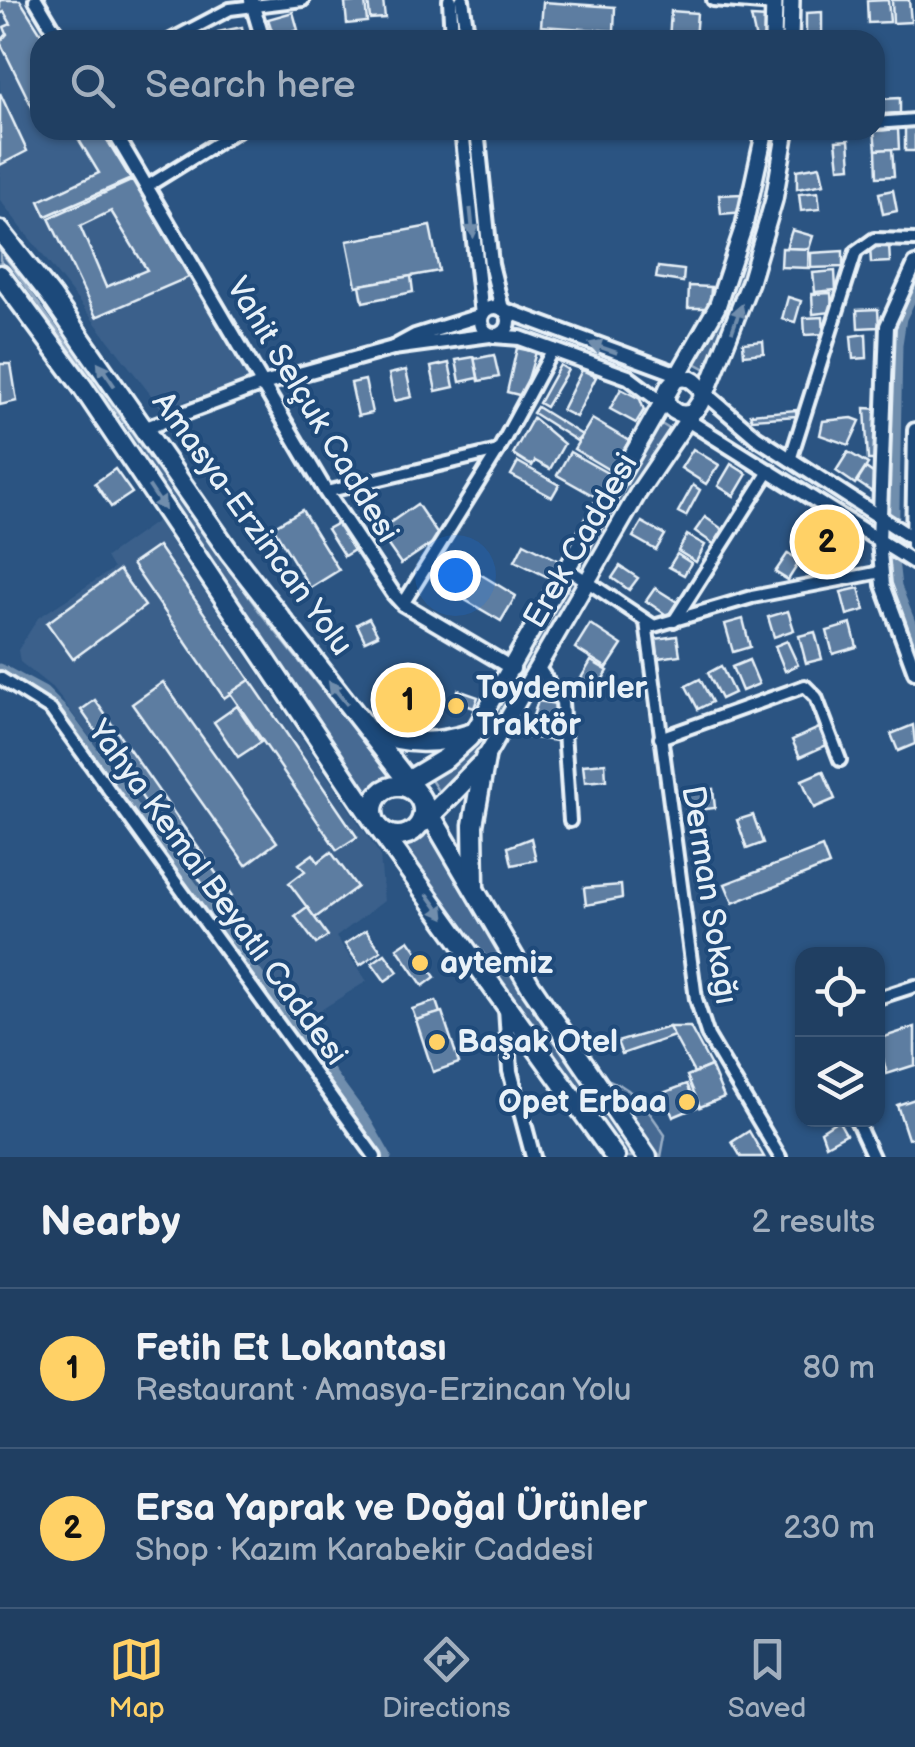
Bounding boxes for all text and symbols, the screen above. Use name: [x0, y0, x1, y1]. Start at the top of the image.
search box: [30, 30, 885, 140]
icon: search: [65, 58, 120, 113]
text: Search here: [145, 63, 356, 108]
one-way arrow: [464, 207, 480, 239]
street label: Vahit Selçuk Caddesi: [217, 270, 407, 550]
one-way arrow: [730, 303, 745, 333]
one-way arrow: [588, 340, 618, 355]
one-way arrow: [97, 361, 116, 387]
street label: Amasya-Erzincan Yolu: [143, 384, 361, 664]
street label: Erek Caddesi: [515, 447, 647, 635]
one-way arrow: [147, 484, 166, 511]
pin: 2: [794, 504, 860, 580]
your location: [430, 550, 481, 601]
pin: 1: [376, 662, 440, 738]
place label: Toydemirler Traktör: [476, 669, 648, 745]
one-way arrow: [328, 681, 350, 706]
marker: Toydemirler Traktör: [445, 695, 467, 717]
street label: Yahya Kemal Beyatlı Caddesi: [78, 712, 355, 1073]
street label: Derman Sokağı: [672, 783, 746, 1007]
one-way arrow: [425, 892, 445, 919]
place label: aytemiz: [440, 944, 553, 983]
map controls: [795, 947, 885, 1127]
button: locate: [795, 947, 885, 1037]
marker: aytemiz: [409, 952, 431, 974]
place label: Başak Otel: [457, 1023, 618, 1062]
marker: Başak Otel: [426, 1031, 448, 1053]
button: layers: [795, 1037, 885, 1127]
place label: Opet Erbaa: [498, 1083, 667, 1122]
marker: Opet Erbaa: [676, 1091, 698, 1113]
text: Nearby: [40, 1197, 180, 1248]
text: 2 results: [751, 1203, 875, 1242]
text: Fetih Et Lokantası: [135, 1326, 447, 1371]
text: 1: [66, 1349, 79, 1388]
text: 80 m: [802, 1349, 875, 1388]
text: Restaurant · Amasya-Erzincan Yolu: [135, 1371, 632, 1410]
text: Ersa Yaprak ve Doğal Ürünler: [135, 1486, 647, 1531]
text: 2: [63, 1509, 82, 1548]
text: 230 m: [783, 1509, 875, 1548]
text: Shop · Kazım Karabekir Caddesi: [135, 1531, 594, 1570]
tab: Map: [109, 1632, 165, 1725]
tab: Directions: [382, 1632, 511, 1725]
tab: Saved: [728, 1632, 806, 1725]

